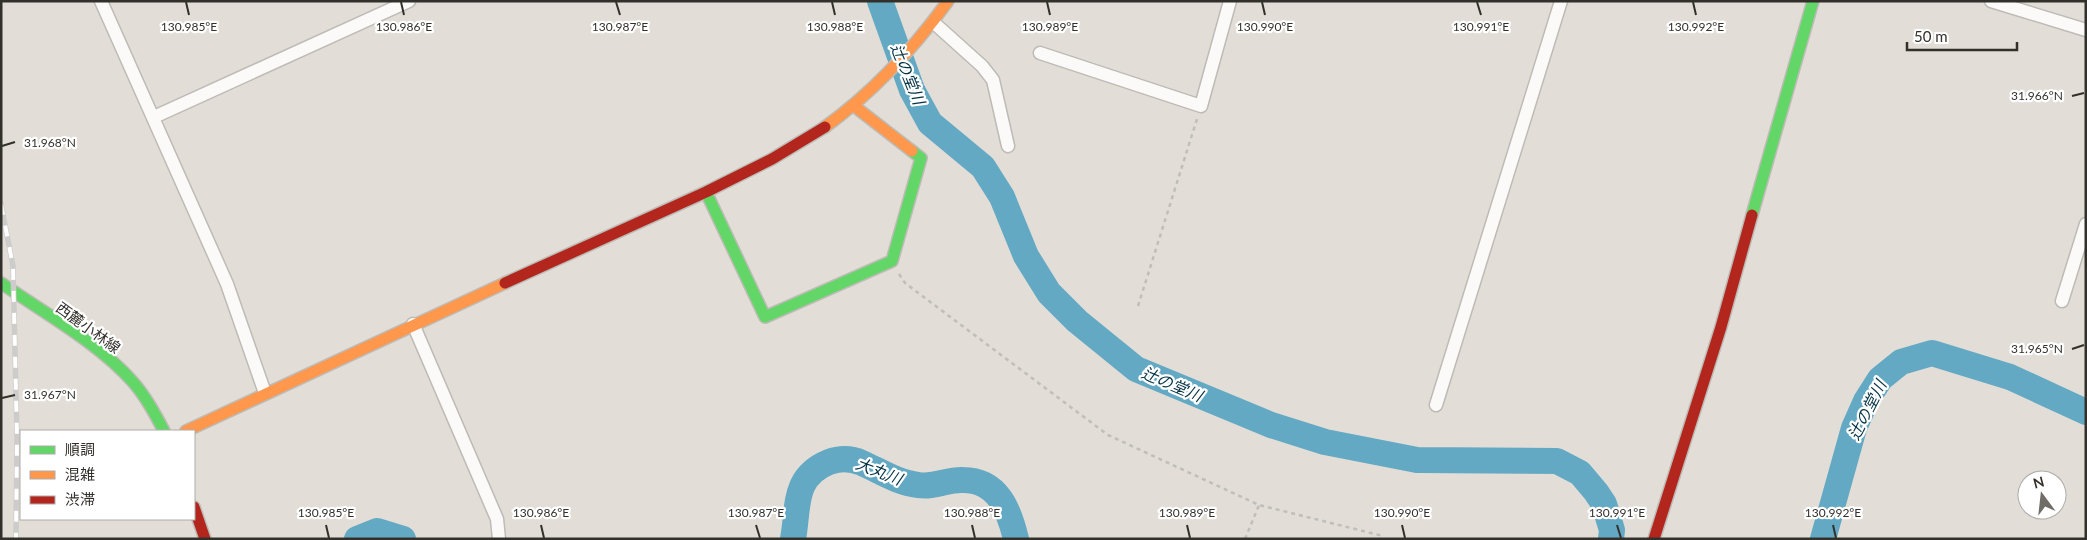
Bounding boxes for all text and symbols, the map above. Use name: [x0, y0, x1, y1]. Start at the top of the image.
text: 130.985°E: [161, 19, 217, 34]
text: 130.986°E: [376, 19, 432, 34]
text: 130.987°E: [592, 19, 648, 34]
text: 130.988°E: [807, 19, 863, 34]
text: 130.989°E: [1022, 19, 1078, 34]
text: 130.990°E: [1237, 19, 1293, 34]
text: 130.991°E: [1453, 19, 1509, 34]
text: 130.992°E: [1668, 19, 1724, 34]
scale bar: [1907, 20, 2017, 52]
text: 50 m: [1914, 27, 1948, 45]
water label: 辻の堂川: [888, 41, 930, 109]
text: 31.966°N: [2011, 88, 2063, 103]
text: 31.968°N: [24, 135, 76, 150]
street label: 西麓小林線: [53, 298, 124, 357]
text: 31.965°N: [2011, 341, 2063, 356]
water label: 辻の堂川: [1139, 362, 1207, 406]
water label: 辻の堂川: [1844, 375, 1890, 443]
text: 31.967°N: [24, 387, 76, 402]
legend: [20, 430, 195, 520]
text: 順調: [65, 440, 95, 458]
water label: 大丸川: [853, 453, 907, 489]
text: 混雑: [65, 465, 95, 483]
north arrow: [2017, 470, 2067, 520]
text: N: [2031, 472, 2046, 492]
text: 渋滞: [65, 490, 95, 508]
text: 130.985°E: [298, 505, 354, 520]
text: 130.986°E: [513, 505, 569, 520]
text: 130.987°E: [728, 505, 784, 520]
text: 130.988°E: [944, 505, 1000, 520]
text: 130.989°E: [1159, 505, 1215, 520]
text: 130.990°E: [1374, 505, 1430, 520]
text: 130.991°E: [1589, 505, 1645, 520]
text: 130.992°E: [1805, 505, 1861, 520]

